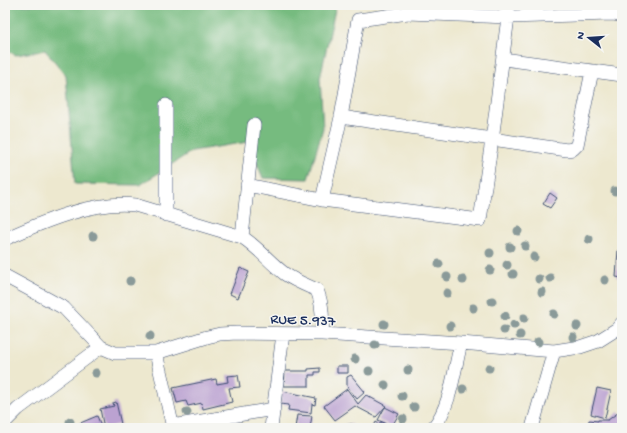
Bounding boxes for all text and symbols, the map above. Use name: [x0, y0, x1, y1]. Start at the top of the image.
north arrow: [569, 18, 609, 58]
text: N: [575, 30, 588, 41]
street label: RUE 5.937: [270, 311, 337, 331]

